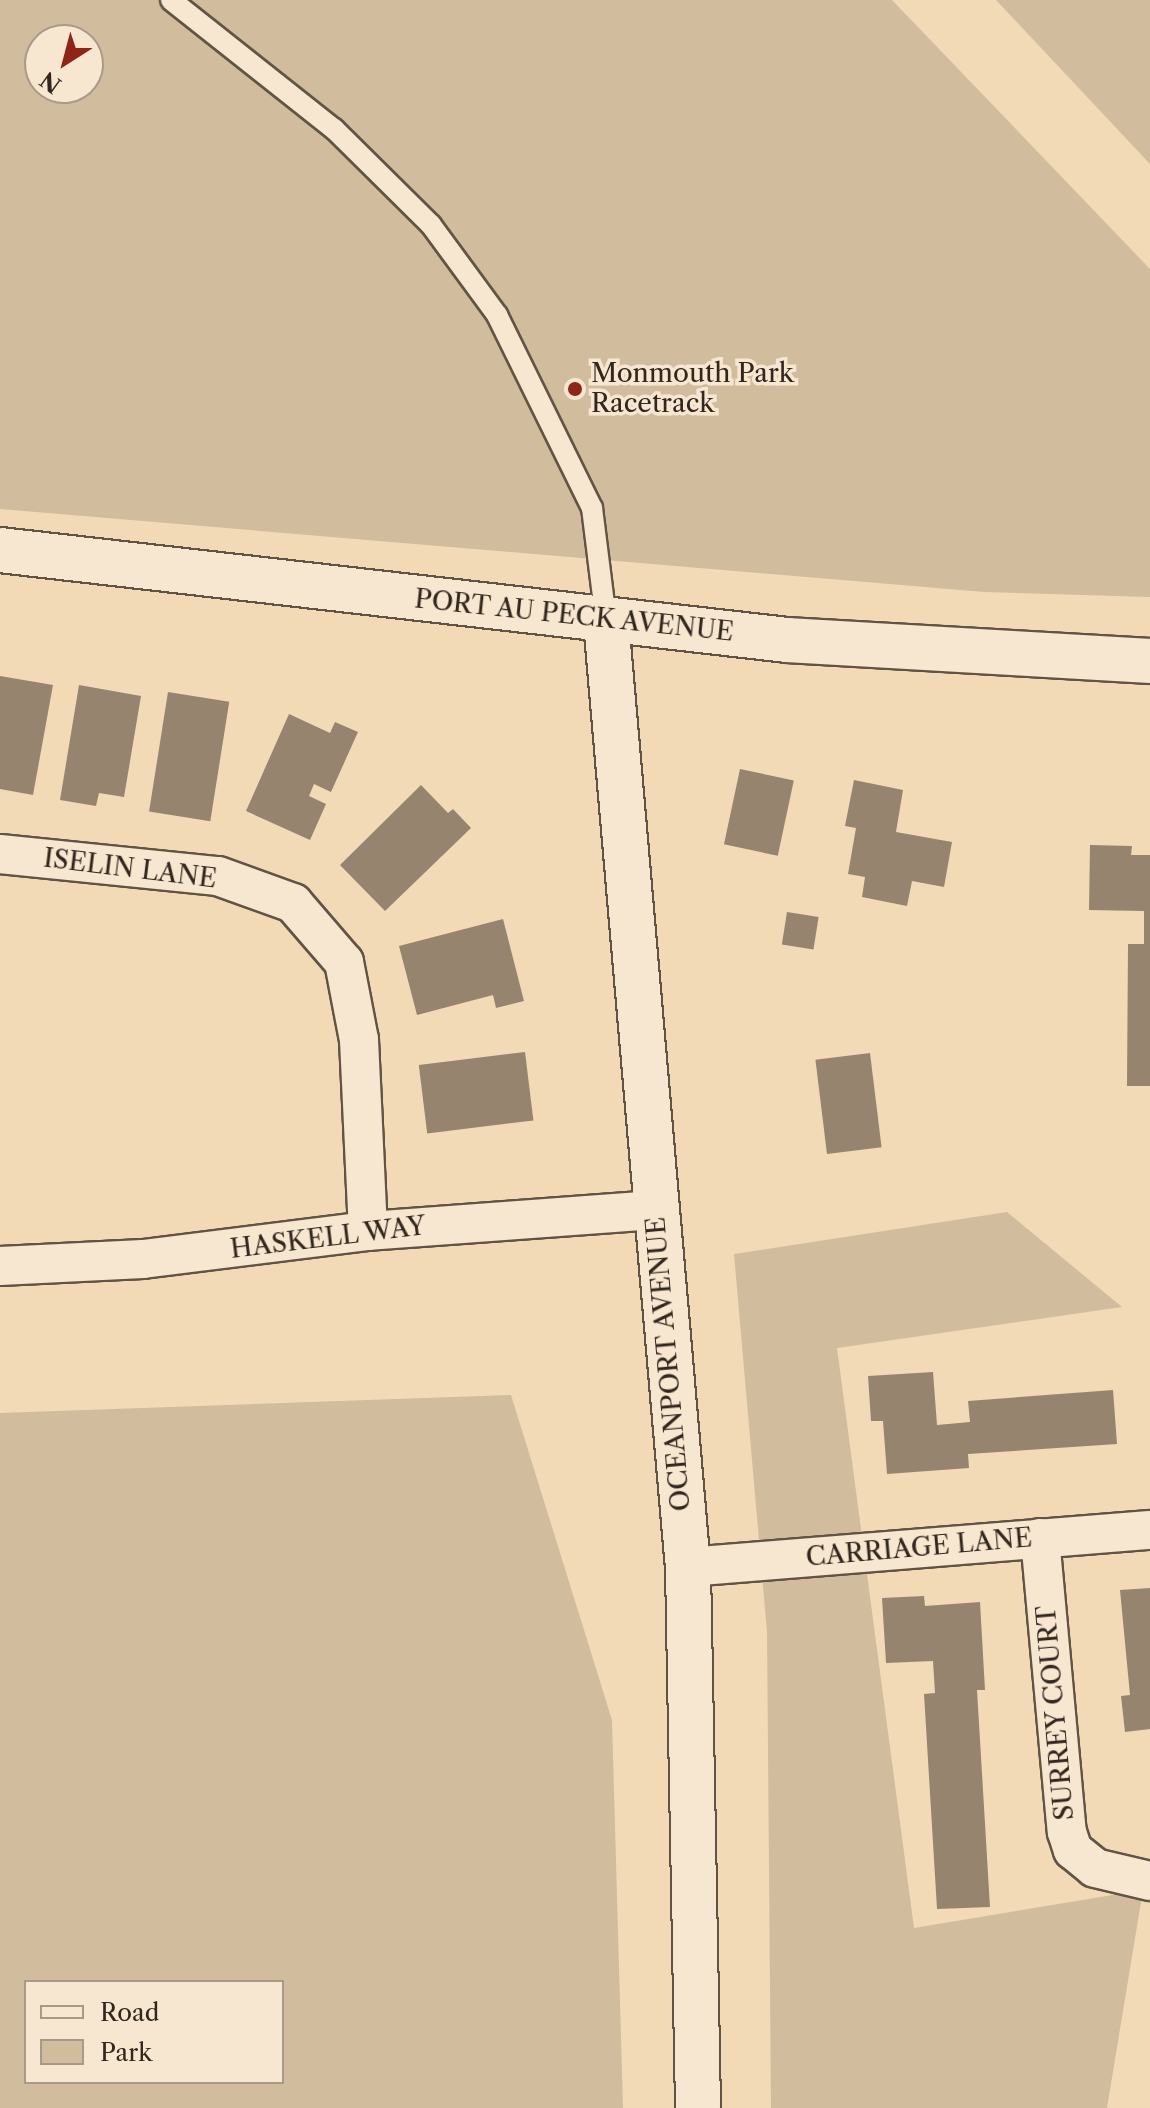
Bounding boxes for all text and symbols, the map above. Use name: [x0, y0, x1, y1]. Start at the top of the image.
north arrow: [24, 24, 104, 104]
text: N: [35, 66, 66, 99]
place label: Monmouth Park Racetrack: [591, 358, 794, 420]
marker: Monmouth Park Racetrack: [566, 380, 584, 398]
street label: PORT AU PECK AVENUE: [411, 584, 737, 648]
street label: ISELIN LANE: [42, 843, 218, 895]
street label: HASKELL WAY: [228, 1210, 428, 1266]
street label: OCEANPORT AVENUE: [641, 1215, 697, 1513]
street label: CARRIAGE LANE: [805, 1523, 1033, 1573]
street label: SURREY COURT: [1031, 1604, 1081, 1822]
legend: [24, 1980, 284, 2084]
text: Road: [100, 1998, 159, 2027]
text: Park: [100, 2038, 152, 2067]

